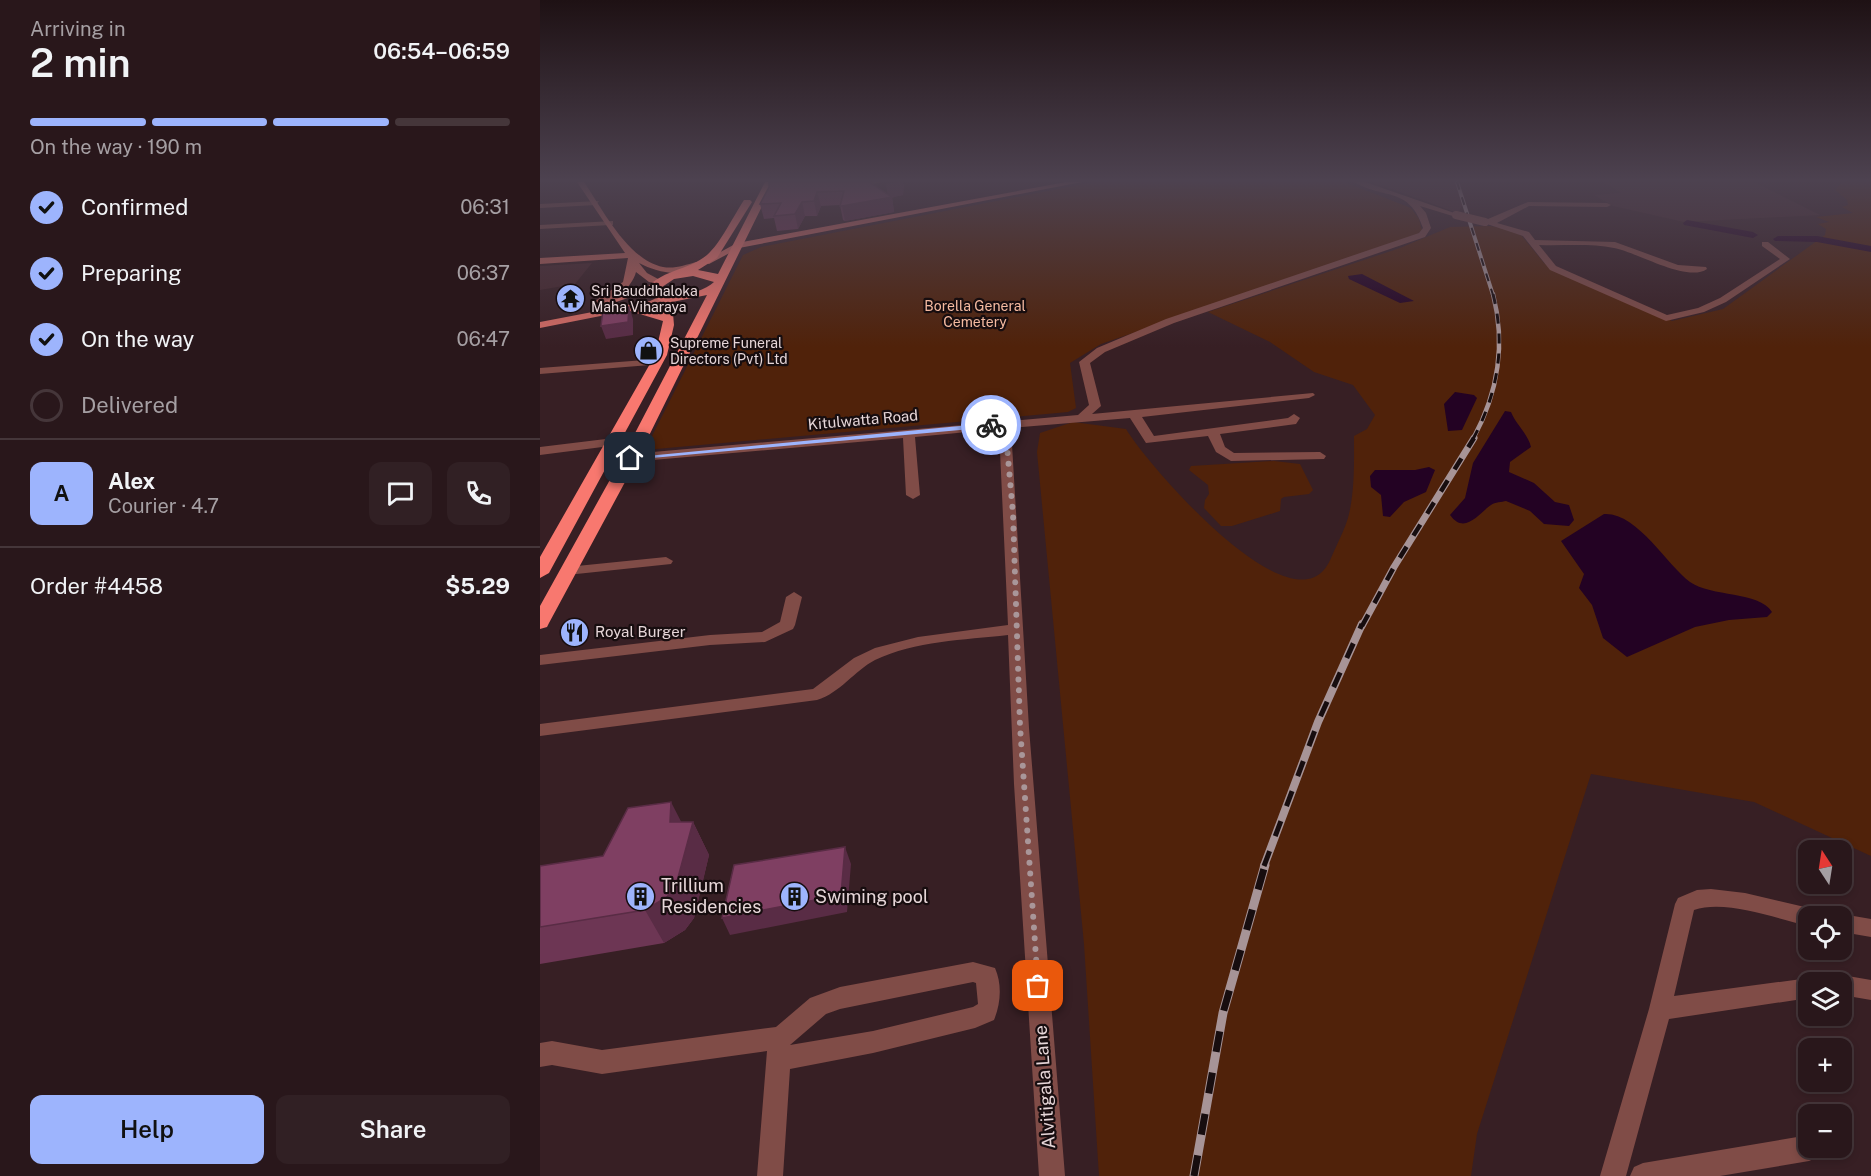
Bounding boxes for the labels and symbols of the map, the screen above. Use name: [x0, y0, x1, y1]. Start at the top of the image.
temple icon: Sri Bauddhaloka Maha Viharaya: [554, 283, 586, 315]
place label: Sri Bauddhaloka Maha Viharaya: [591, 283, 698, 315]
park label: Borella General Cemetery: [924, 298, 1026, 330]
shop icon: Supreme Funeral Directors (Pvt) Ltd: [633, 335, 665, 367]
place label: Supreme Funeral Directors (Pvt) Ltd: [670, 335, 788, 367]
courier: [961, 395, 1021, 455]
street label: Kitulwatta Road: [807, 406, 919, 433]
pin: [604, 432, 655, 483]
restaurant icon: Royal Burger: [558, 616, 590, 648]
place label: Royal Burger: [595, 623, 686, 640]
north arrow: [1798, 840, 1852, 894]
place label: Trillium Residencies: [661, 875, 761, 917]
building icon: Trillium Residencies: [624, 880, 656, 912]
building icon: Swiming pool: [778, 881, 810, 913]
place label: Swiming pool: [815, 886, 928, 907]
pin: [1012, 960, 1063, 1011]
street label: Alvitigala Lane: [1030, 1024, 1059, 1150]

